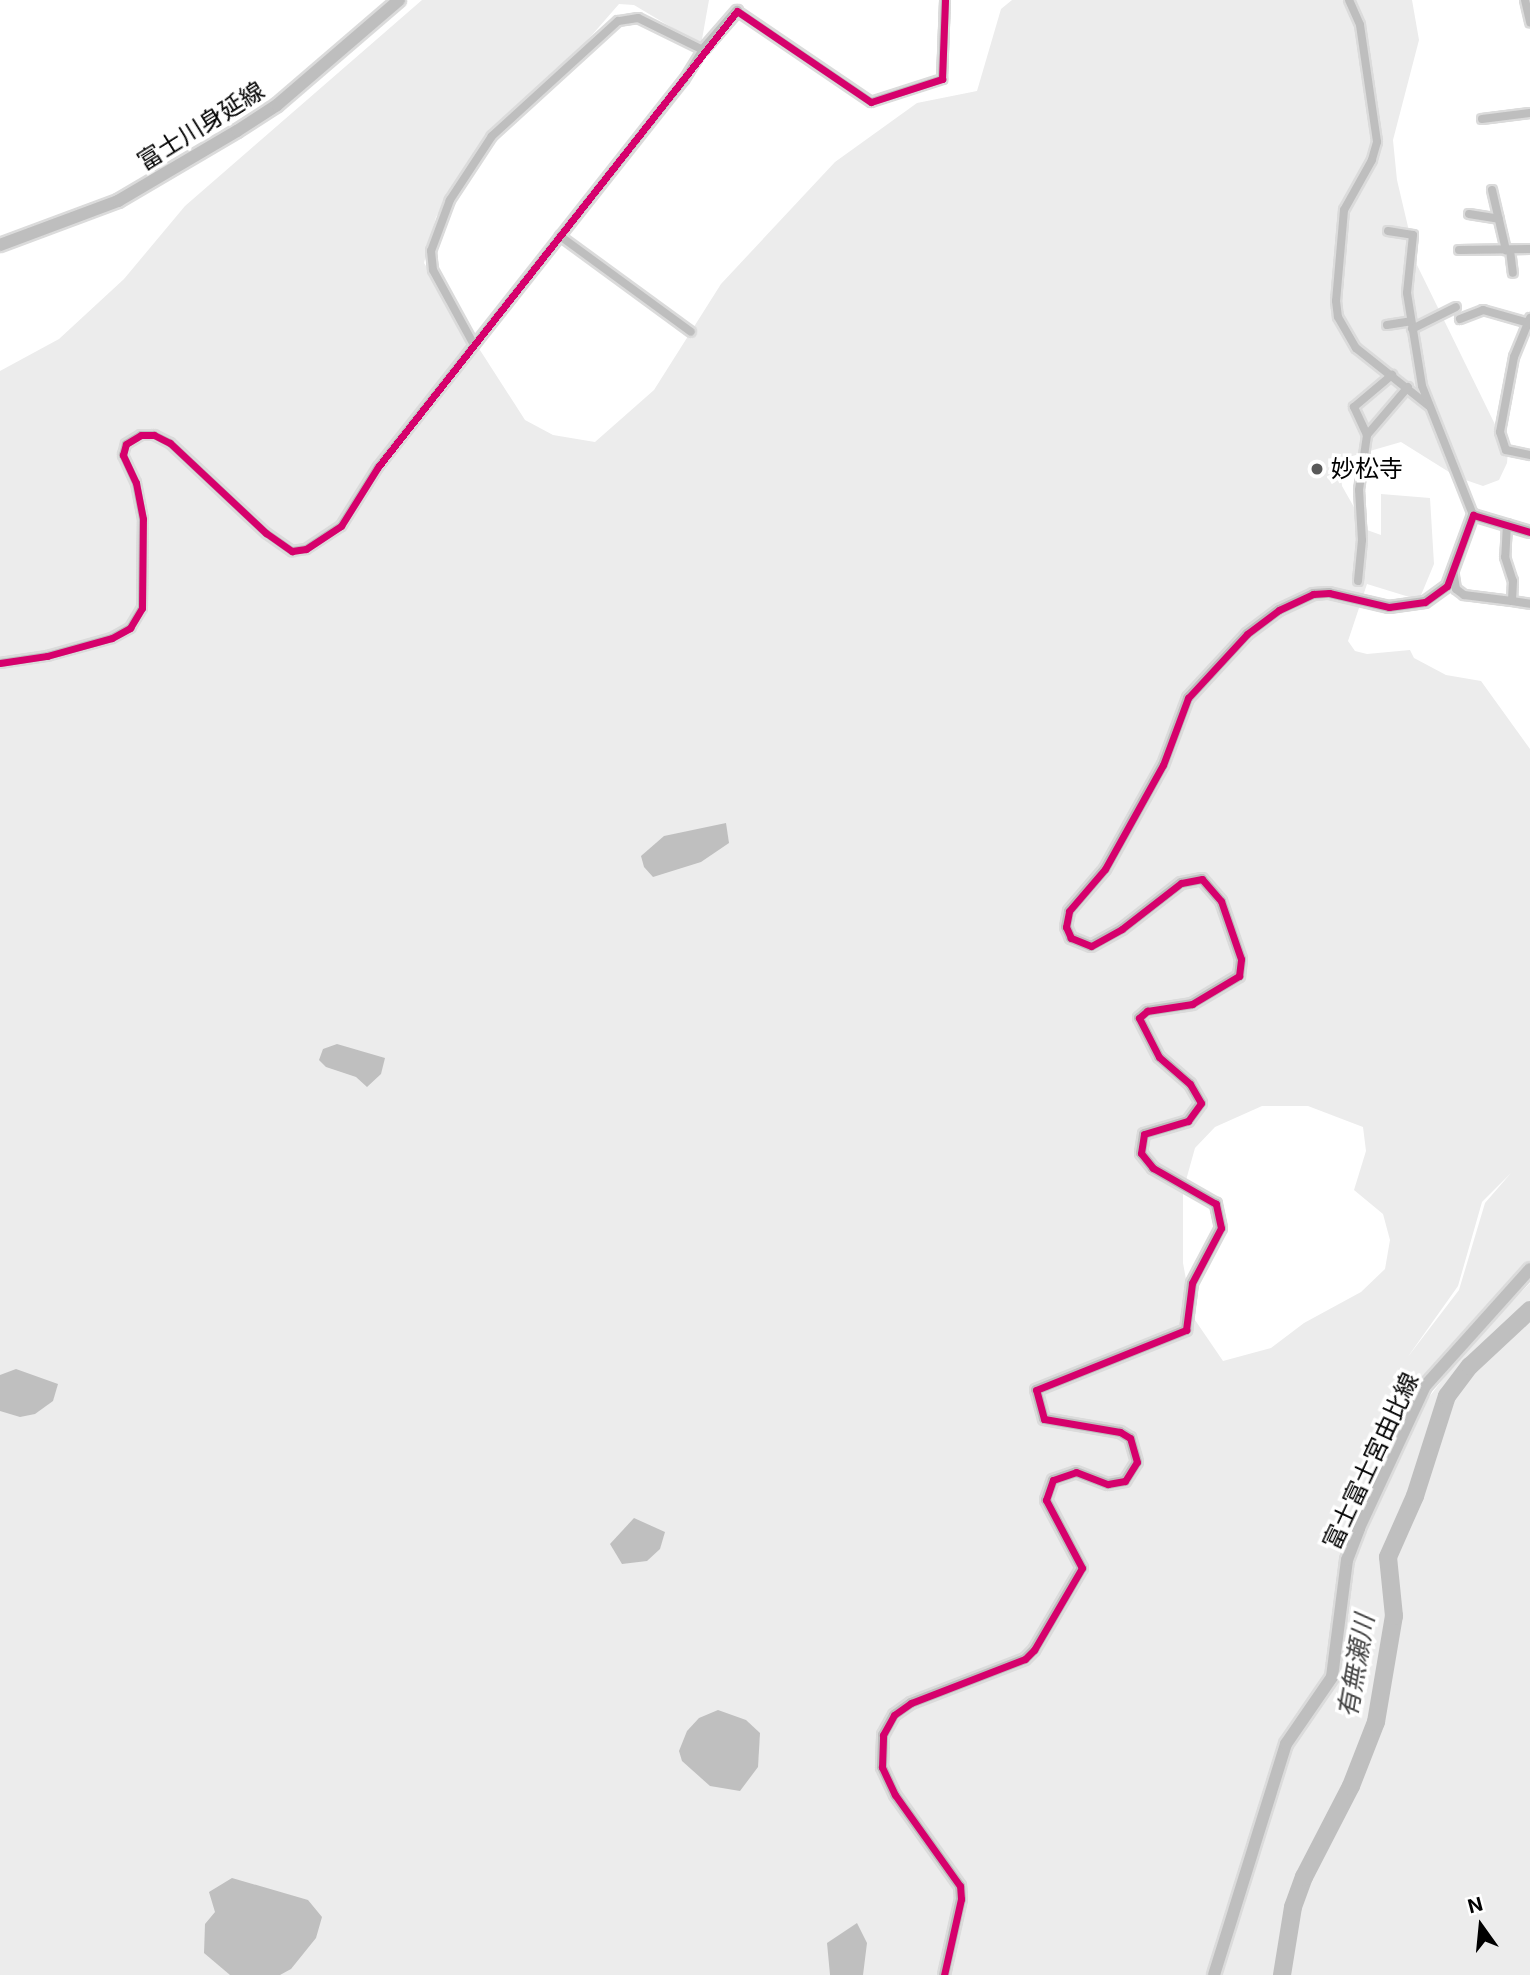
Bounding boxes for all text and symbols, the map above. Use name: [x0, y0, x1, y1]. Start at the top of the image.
street label: 富士川身延線: [132, 76, 270, 176]
place label: 妙松寺: [1331, 455, 1403, 483]
marker: 妙松寺: [1309, 461, 1325, 477]
street label: 富士富士宮由比線: [1317, 1368, 1425, 1554]
water label: 有無瀬川: [1332, 1612, 1380, 1720]
north arrow: [1446, 1891, 1516, 1961]
text: N: [1465, 1892, 1485, 1918]

